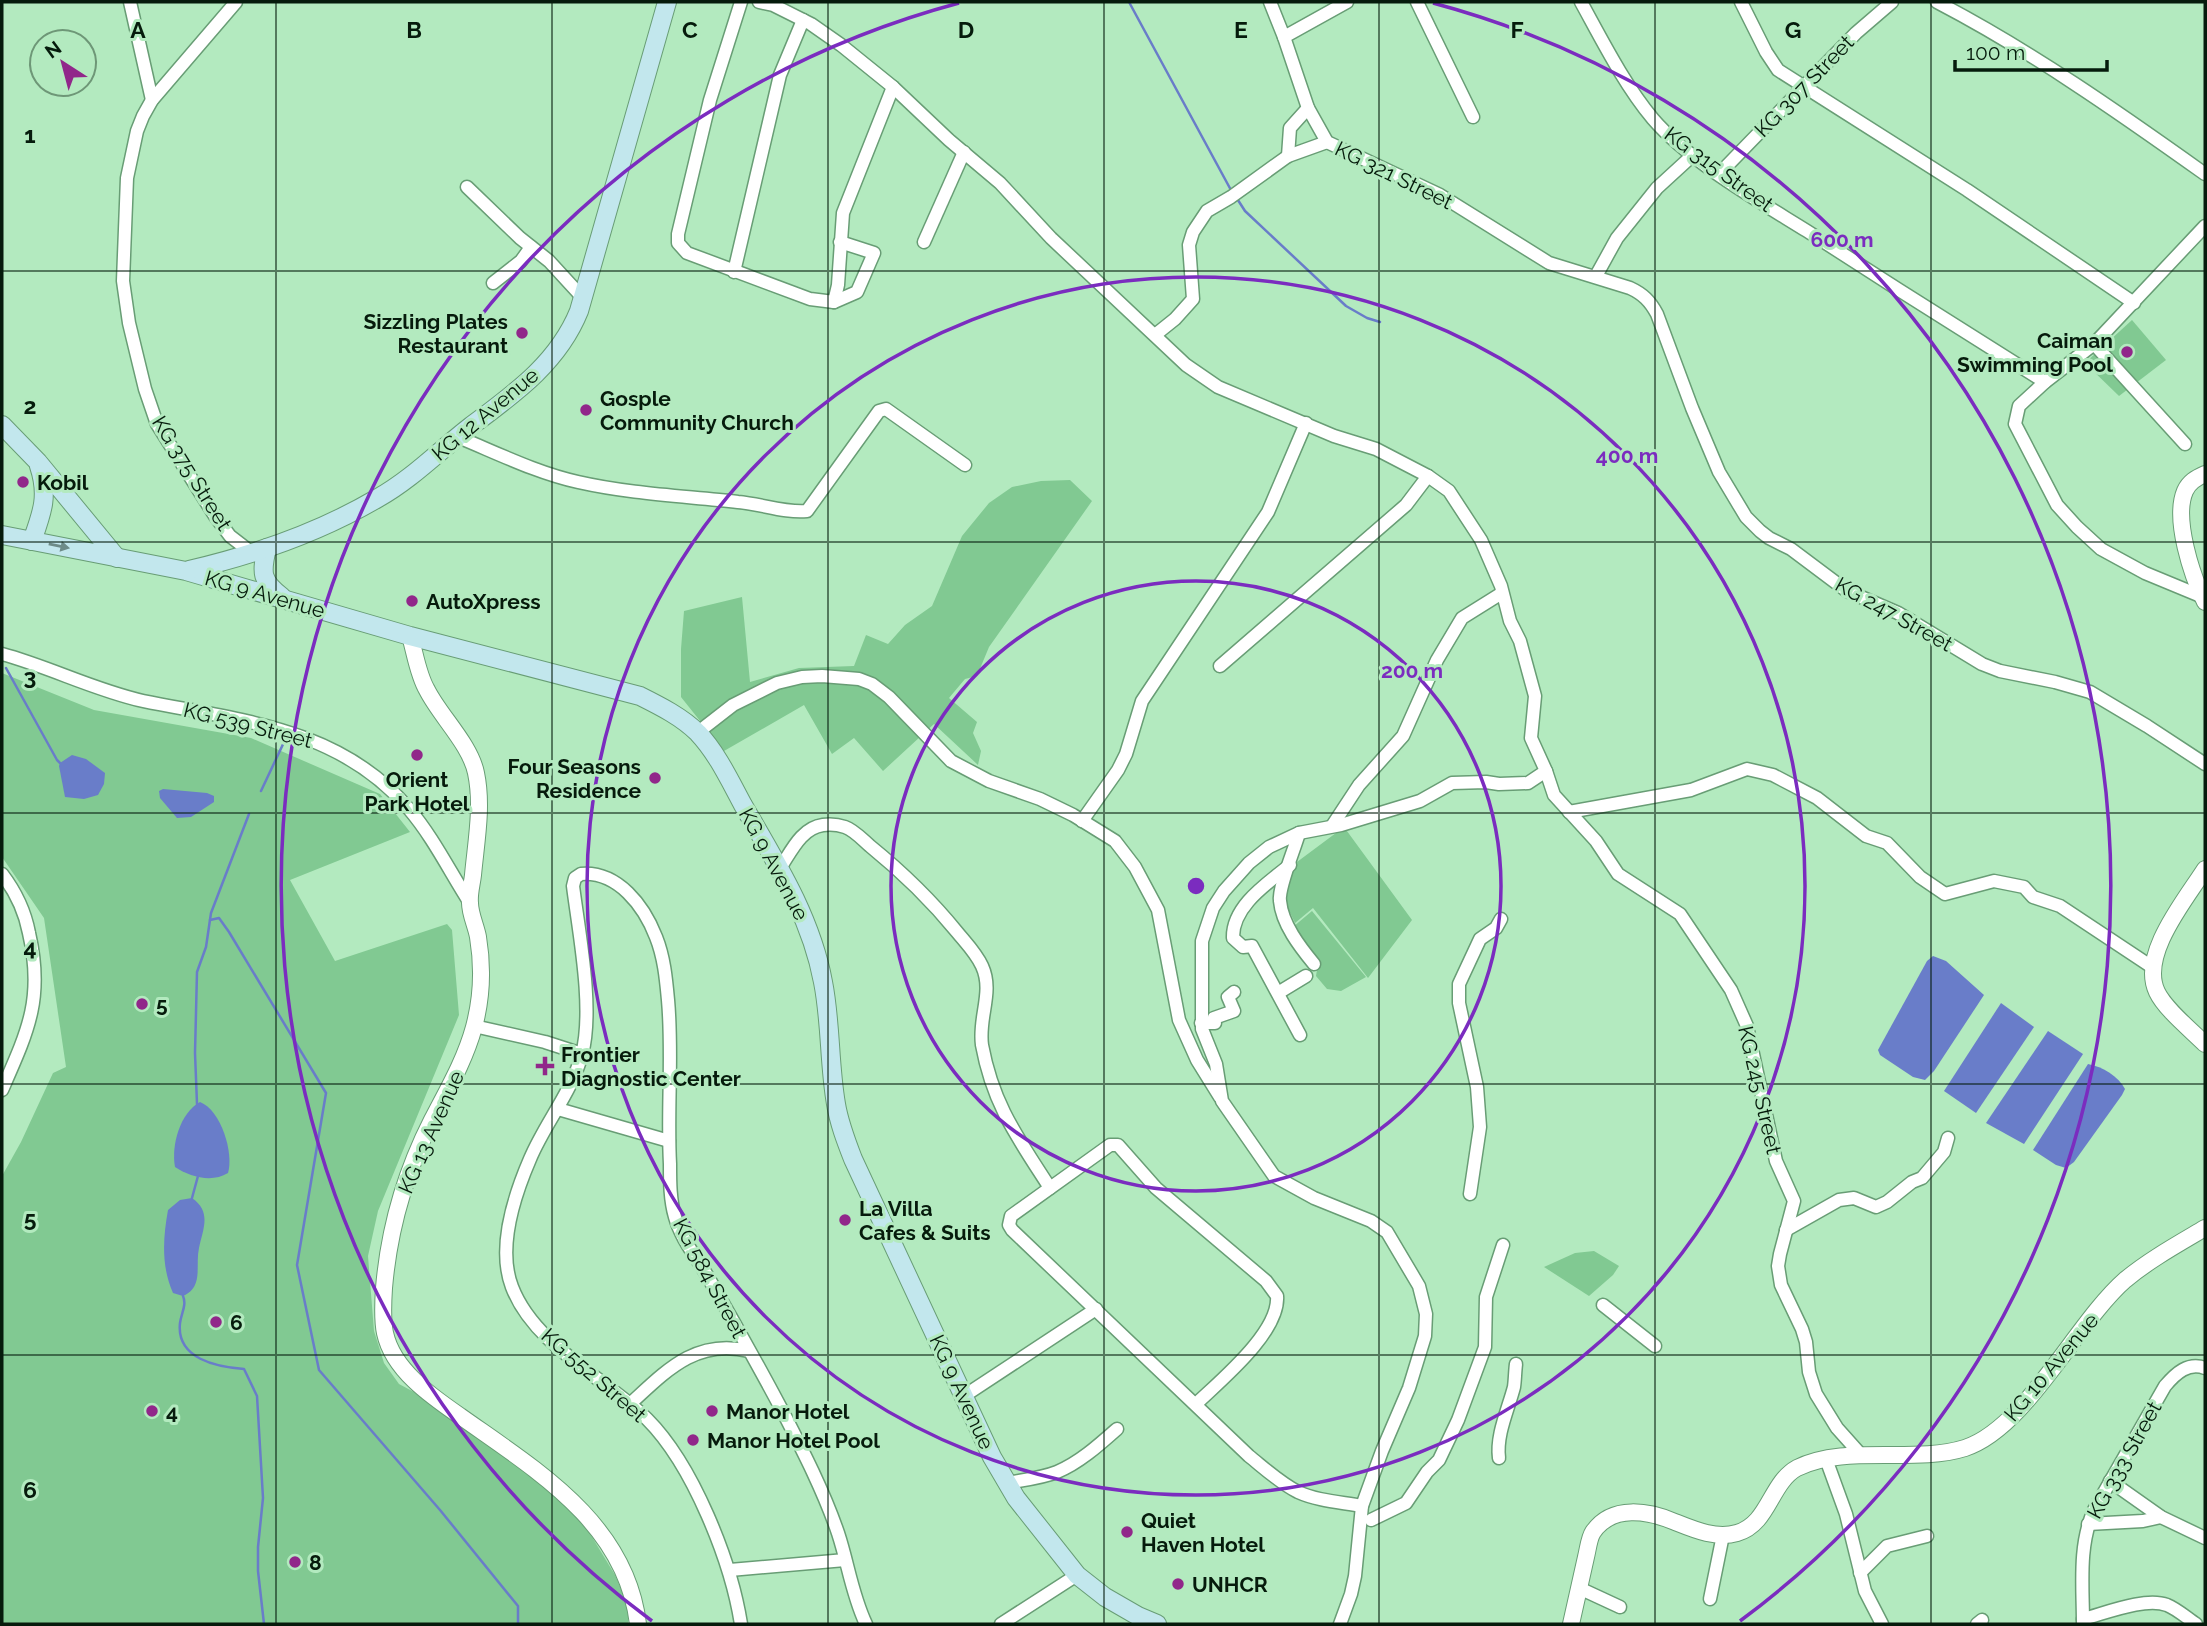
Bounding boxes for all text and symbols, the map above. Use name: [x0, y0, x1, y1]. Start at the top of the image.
text: A: [130, 16, 146, 43]
text: B: [406, 16, 422, 43]
text: C: [682, 16, 698, 43]
text: D: [958, 16, 974, 43]
text: E: [1234, 16, 1248, 43]
text: F: [1510, 16, 1524, 43]
north arrow: [28, 28, 98, 98]
scale bar: [1955, 28, 2107, 72]
street label: KG 307 Street: [1749, 30, 1859, 142]
text: N: [41, 36, 65, 62]
text: 100 m: [1966, 40, 2025, 65]
text: 1: [24, 121, 36, 148]
street label: KG 315 Street: [1660, 121, 1778, 217]
street label: KG 321 Street: [1331, 136, 1457, 214]
text: 600 m: [1810, 227, 1874, 252]
place label: Sizzling Plates Restaurant: [363, 309, 508, 358]
marker: Sizzling Plates Restaurant: [514, 325, 530, 341]
place label: Caiman Swimming Pool: [1957, 328, 2113, 377]
marker: Caiman Swimming Pool: [2119, 344, 2135, 360]
street label: KG 12 Avenue: [427, 362, 543, 466]
place label: Gosple Community Church: [600, 386, 794, 435]
text: 2: [24, 392, 36, 419]
marker: Gosple Community Church: [578, 402, 594, 418]
street label: KG 375 Street: [147, 411, 237, 535]
text: 400 m: [1596, 443, 1658, 468]
place label: Kobil: [37, 470, 89, 495]
marker: Kobil: [15, 474, 31, 490]
one-way arrow: [48, 541, 70, 552]
street label: KG 9 Avenue: [202, 565, 328, 623]
street label: KG 247 Street: [1831, 572, 1957, 656]
place label: AutoXpress: [426, 589, 541, 614]
marker: AutoXpress: [404, 593, 420, 609]
text: 200 m: [1381, 658, 1443, 683]
text: 3: [24, 663, 36, 690]
street label: KG 539 Street: [181, 697, 315, 753]
marker: Orient Park Hotel: [409, 747, 425, 763]
place label: Four Seasons Residence: [508, 754, 641, 803]
place label: Orient Park Hotel: [364, 767, 470, 816]
marker: Four Seasons Residence: [647, 770, 663, 786]
street label: KG 9 Avenue: [734, 803, 814, 925]
centre of rings: [1184, 874, 1208, 898]
text: 4: [23, 934, 37, 961]
place label: 5: [156, 992, 168, 1017]
marker: 5: [134, 996, 150, 1012]
street label: KG 245 Street: [1733, 1024, 1787, 1156]
place label: Frontier Diagnostic Center: [561, 1042, 741, 1091]
marker: Frontier Diagnostic Center: [535, 1056, 555, 1076]
street label: KG 13 Avenue: [393, 1067, 469, 1197]
place label: La Villa Cafes & Suits: [859, 1196, 991, 1245]
text: 5: [24, 1205, 37, 1232]
marker: La Villa Cafes & Suits: [837, 1212, 853, 1228]
street label: KG 584 Street: [668, 1214, 752, 1342]
street label: KG 10 Avenue: [1999, 1308, 2103, 1426]
place label: 6: [230, 1310, 243, 1335]
marker: 6: [208, 1314, 224, 1330]
street label: KG 552 Street: [537, 1323, 651, 1427]
street label: KG 9 Avenue: [925, 1331, 999, 1453]
street label: KG 333 Street: [2081, 1397, 2167, 1523]
place label: 4: [166, 1399, 178, 1424]
place label: Manor Hotel: [726, 1399, 850, 1424]
marker: 4: [144, 1403, 160, 1419]
marker: Manor Hotel: [704, 1403, 720, 1419]
place label: Manor Hotel Pool: [707, 1428, 880, 1453]
marker: Manor Hotel Pool: [685, 1432, 701, 1448]
text: 6: [23, 1476, 37, 1503]
place label: Quiet Haven Hotel: [1141, 1508, 1265, 1557]
marker: Quiet Haven Hotel: [1119, 1524, 1135, 1540]
place label: 8: [309, 1550, 322, 1575]
marker: 8: [287, 1554, 303, 1570]
place label: UNHCR: [1192, 1572, 1268, 1597]
marker: UNHCR: [1170, 1576, 1186, 1592]

